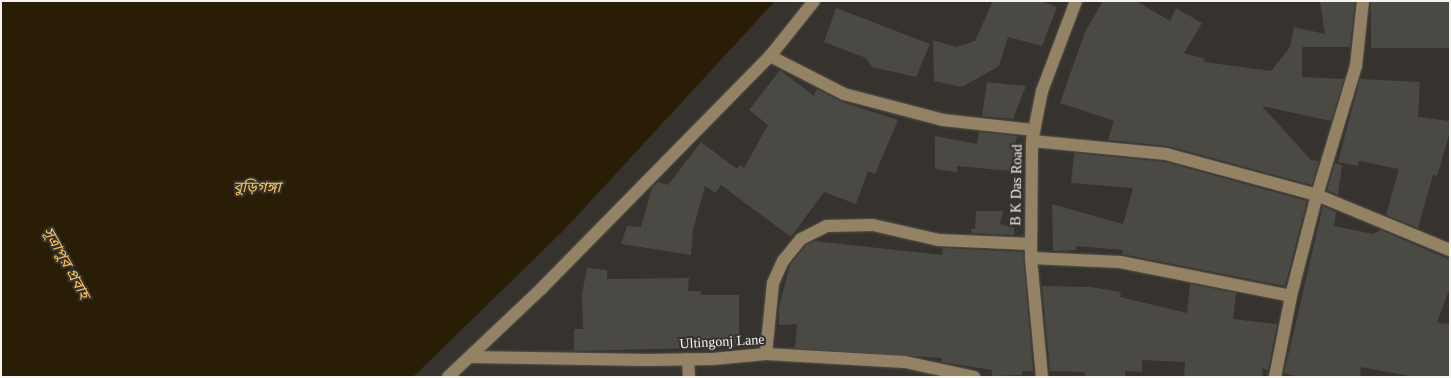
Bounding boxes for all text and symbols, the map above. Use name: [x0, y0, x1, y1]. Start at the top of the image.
street label: B K Das Road: [1008, 144, 1026, 226]
water label: বুড়িগঙ্গা: [233, 179, 281, 197]
water label: সূত্রাপুর প্রবাহ: [39, 224, 93, 302]
street label: Ultingonj Lane: [679, 331, 765, 353]

